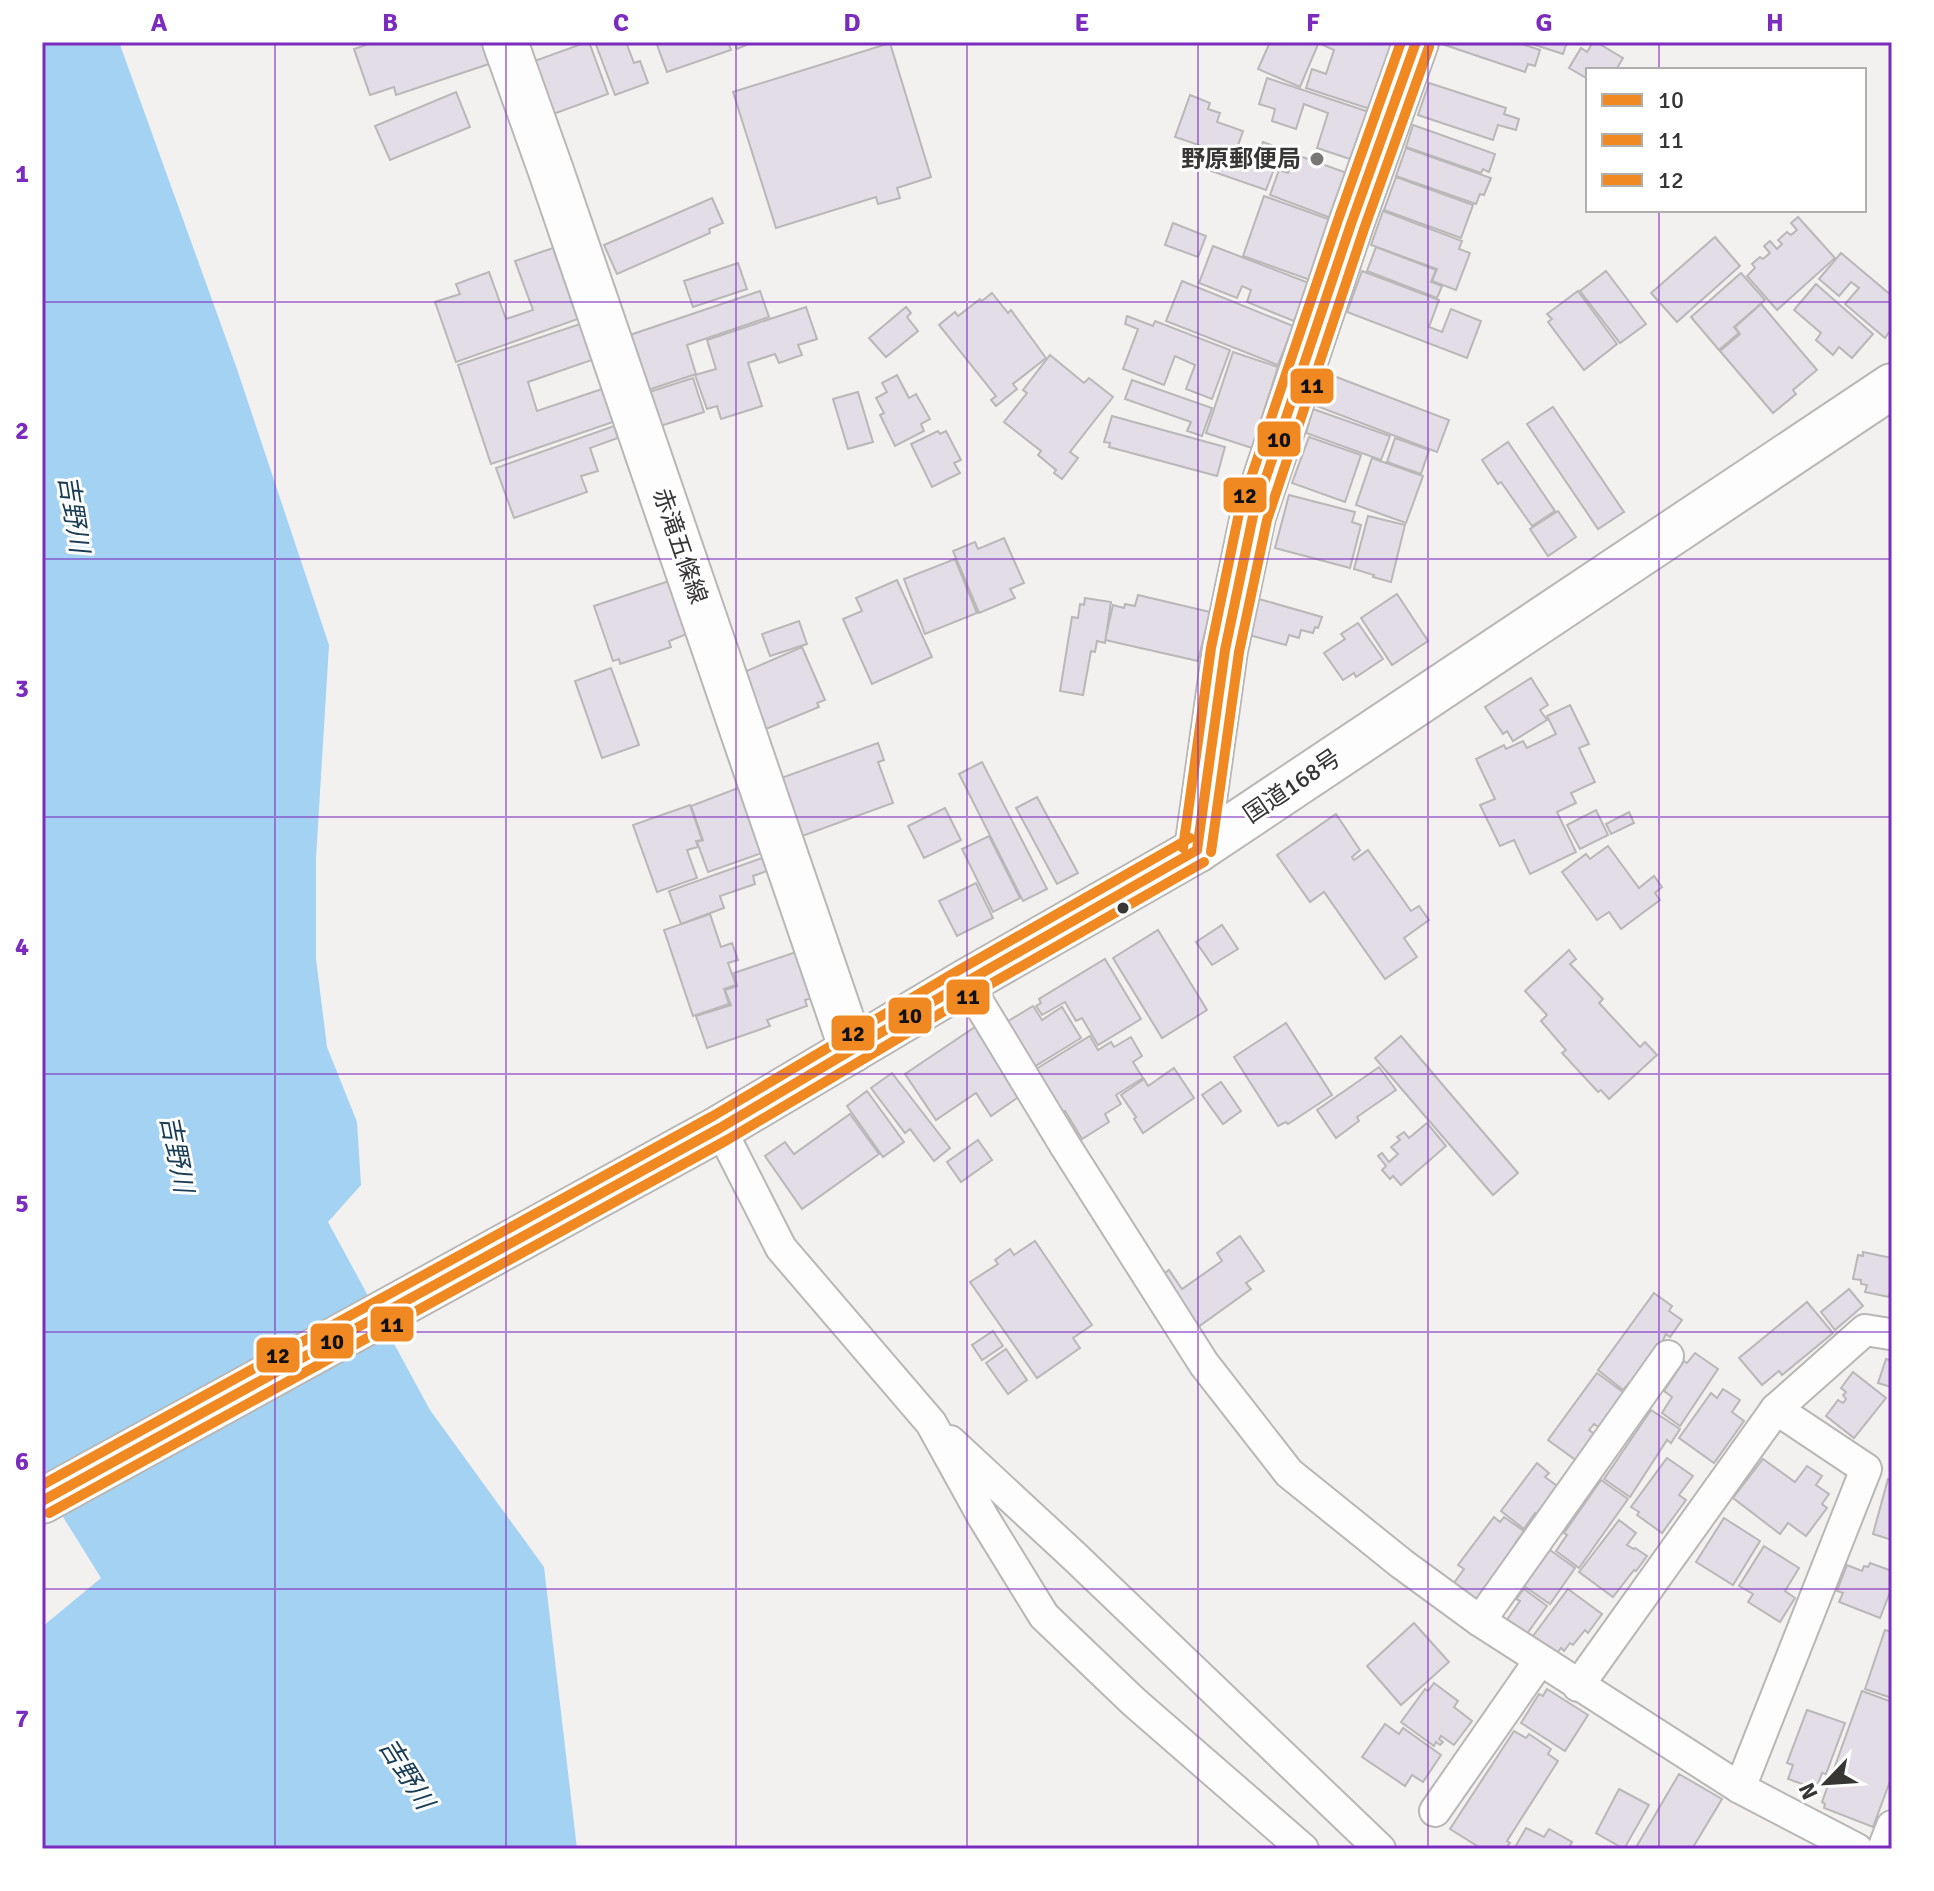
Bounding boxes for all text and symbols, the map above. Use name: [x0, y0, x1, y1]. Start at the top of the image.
text: A: [151, 7, 168, 39]
text: B: [382, 7, 398, 39]
text: C: [613, 7, 629, 39]
text: D: [843, 7, 861, 39]
text: E: [1075, 7, 1089, 39]
text: F: [1306, 7, 1320, 39]
text: G: [1535, 7, 1553, 39]
text: H: [1766, 7, 1784, 39]
legend: [1586, 68, 1866, 212]
text: 10: [1658, 85, 1684, 115]
text: 11: [1658, 125, 1684, 155]
place label: 野原郵便局: [1181, 144, 1301, 174]
marker: 野原郵便局: [1308, 150, 1326, 168]
text: 1: [15, 158, 29, 190]
text: 12: [1658, 165, 1684, 195]
line badge: 11: [1289, 367, 1335, 405]
text: 11: [1300, 372, 1324, 399]
text: 2: [15, 415, 29, 447]
line badge: 10: [1256, 420, 1302, 458]
text: 10: [1267, 426, 1291, 453]
water label: 吉野川: [51, 473, 95, 558]
line badge: 12: [1222, 476, 1268, 514]
text: 12: [1233, 482, 1257, 509]
street label: 赤滝五條線: [646, 484, 714, 608]
text: 3: [15, 673, 29, 705]
street label: 国道168号: [1238, 743, 1346, 829]
unlabelled marker: [1115, 900, 1131, 916]
text: 4: [15, 931, 29, 963]
line badge: 11: [945, 978, 991, 1016]
text: 11: [956, 983, 980, 1010]
line badge: 10: [887, 996, 933, 1035]
text: 10: [898, 1002, 922, 1029]
line badge: 12: [830, 1014, 876, 1052]
text: 12: [841, 1020, 865, 1047]
water label: 吉野川: [153, 1113, 200, 1198]
text: 5: [15, 1188, 29, 1220]
line badge: 11: [369, 1305, 415, 1343]
text: 11: [380, 1311, 404, 1338]
line badge: 10: [309, 1322, 355, 1360]
text: 10: [320, 1328, 344, 1355]
line badge: 12: [255, 1336, 301, 1374]
text: 12: [266, 1342, 290, 1369]
text: 6: [15, 1446, 29, 1478]
text: 7: [15, 1703, 29, 1735]
water label: 吉野川: [372, 1732, 442, 1818]
north arrow: [1786, 1743, 1866, 1823]
text: N: [1793, 1779, 1824, 1804]

